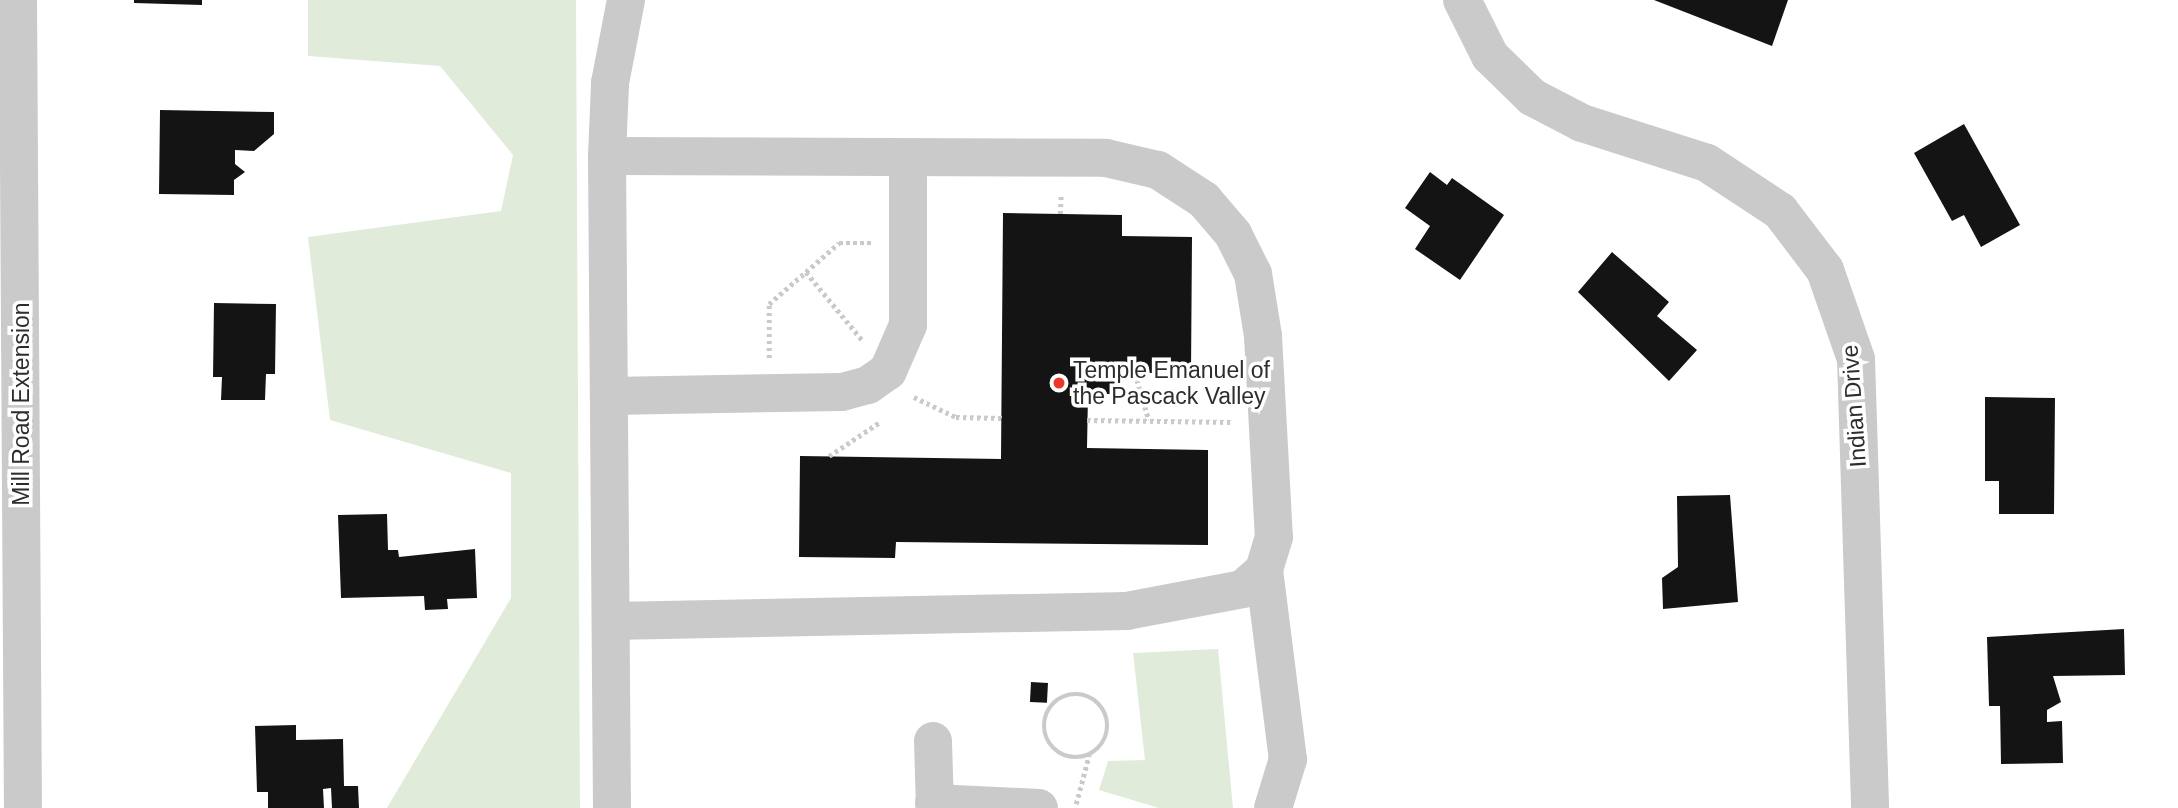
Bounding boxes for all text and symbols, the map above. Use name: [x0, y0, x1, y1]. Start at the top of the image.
street label: Mill Road Extension: [7, 302, 35, 506]
street label: Indian Drive: [1836, 344, 1872, 468]
place label: Temple Emanuel of the Pascack Valley: [1073, 356, 1270, 410]
marker: Temple Emanuel of the Pascack Valley: [1051, 375, 1067, 391]

